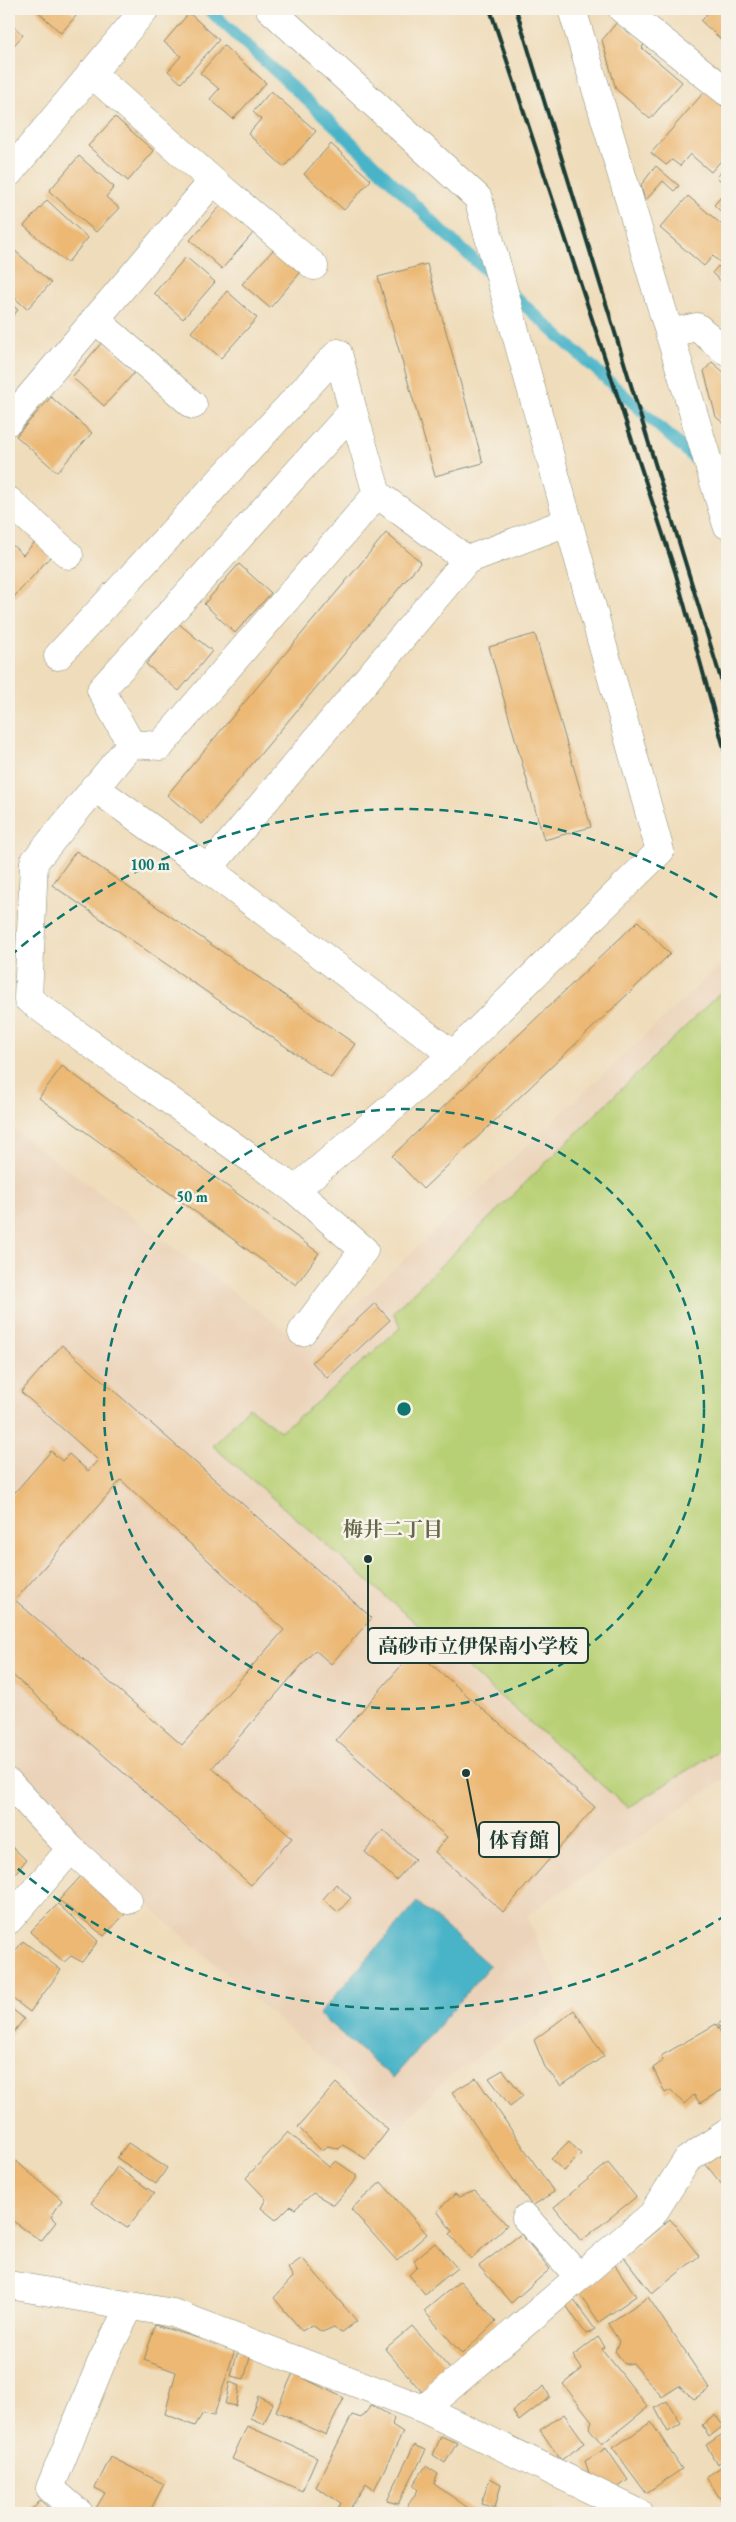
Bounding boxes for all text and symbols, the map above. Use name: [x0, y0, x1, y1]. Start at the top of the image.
text: 100 m: [130, 855, 170, 874]
text: 50 m: [176, 1187, 208, 1206]
centre of rings: [395, 1400, 413, 1418]
district label: 梅井二丁目: [343, 1516, 443, 1542]
callout: 高砂市立伊保南小学校: [368, 1628, 588, 1663]
text: 高砂市立伊保南小学校: [378, 1633, 578, 1659]
callout: 体育館: [479, 1822, 559, 1857]
text: 体育館: [489, 1827, 549, 1853]

